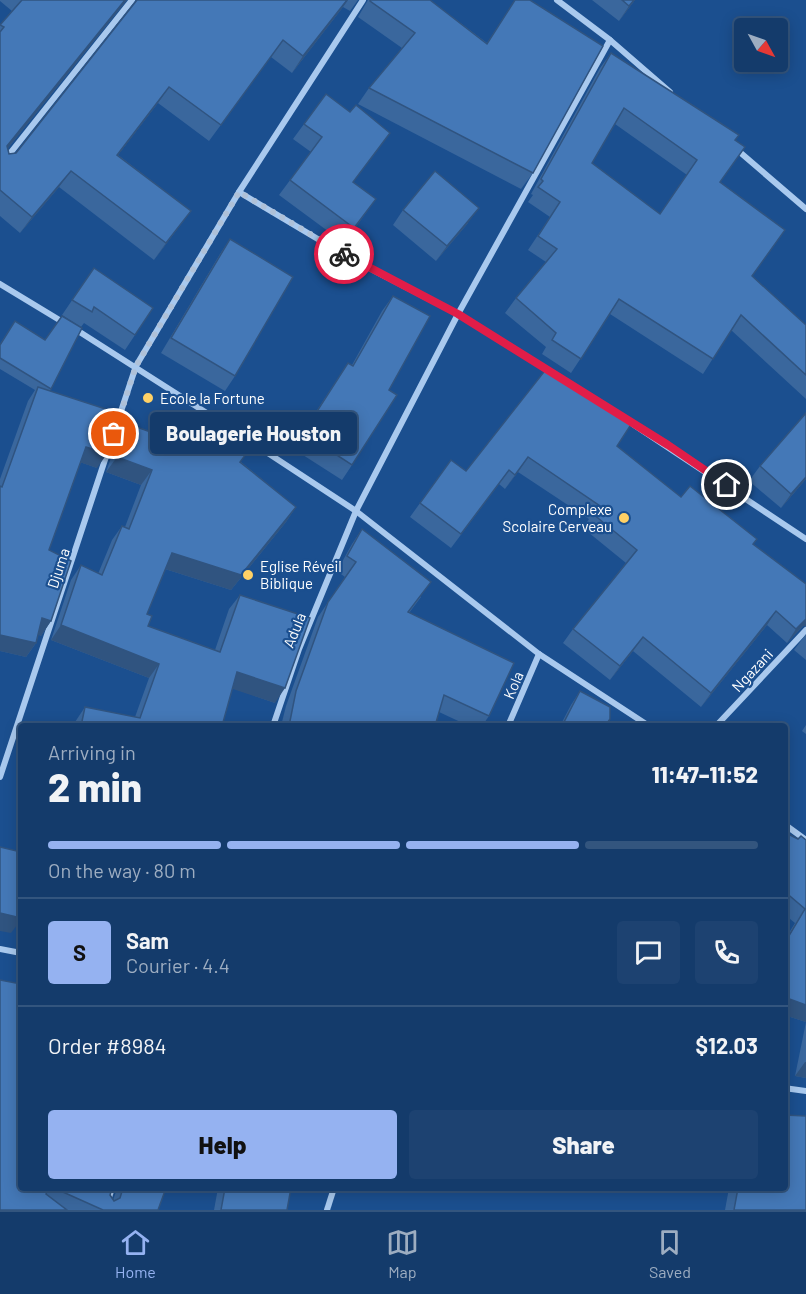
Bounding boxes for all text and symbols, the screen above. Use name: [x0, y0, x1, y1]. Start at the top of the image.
north arrow: [734, 18, 788, 72]
map controls: [734, 18, 788, 72]
courier: [314, 224, 374, 284]
icon: bike: [328, 238, 361, 271]
place label: Ecole la Fortune: [160, 389, 265, 407]
marker: Ecole la Fortune: [141, 391, 155, 405]
pin: [88, 408, 139, 459]
callout: Boulagerie Houston: [150, 413, 357, 455]
icon: bag: [97, 417, 130, 450]
text: Boulagerie Houston: [166, 421, 341, 445]
pin: [701, 459, 752, 510]
icon: home: [710, 468, 743, 501]
place label: Complexe Scolaire Cerveau: [503, 500, 612, 535]
marker: Complexe Scolaire Cerveau: [617, 511, 631, 525]
street label: Djuma: [43, 546, 73, 590]
place label: Eglise Réveil Biblique: [260, 557, 342, 592]
marker: Eglise Réveil Biblique: [241, 568, 255, 582]
street label: Adula: [279, 610, 309, 650]
street label: Ngazani: [728, 645, 776, 695]
street label: Kola: [499, 668, 527, 702]
text: Arriving in: [48, 740, 136, 764]
text: 11:47–11:52: [652, 761, 758, 787]
text: 2 min: [48, 763, 142, 810]
text: On the way · 80 m: [48, 858, 196, 882]
button: chat: [617, 921, 680, 984]
button: phone: [695, 921, 758, 984]
text: Sam: [126, 927, 169, 953]
text: S: [73, 939, 86, 965]
text: Courier · 4.4: [126, 953, 230, 977]
text: Order #8984: [48, 1032, 167, 1058]
text: $12.03: [696, 1032, 758, 1058]
button: Help: [48, 1110, 397, 1179]
button: Share: [409, 1110, 758, 1179]
tab: Home: [115, 1226, 156, 1281]
tab: Map: [386, 1226, 419, 1281]
tab: Saved: [649, 1226, 691, 1281]

